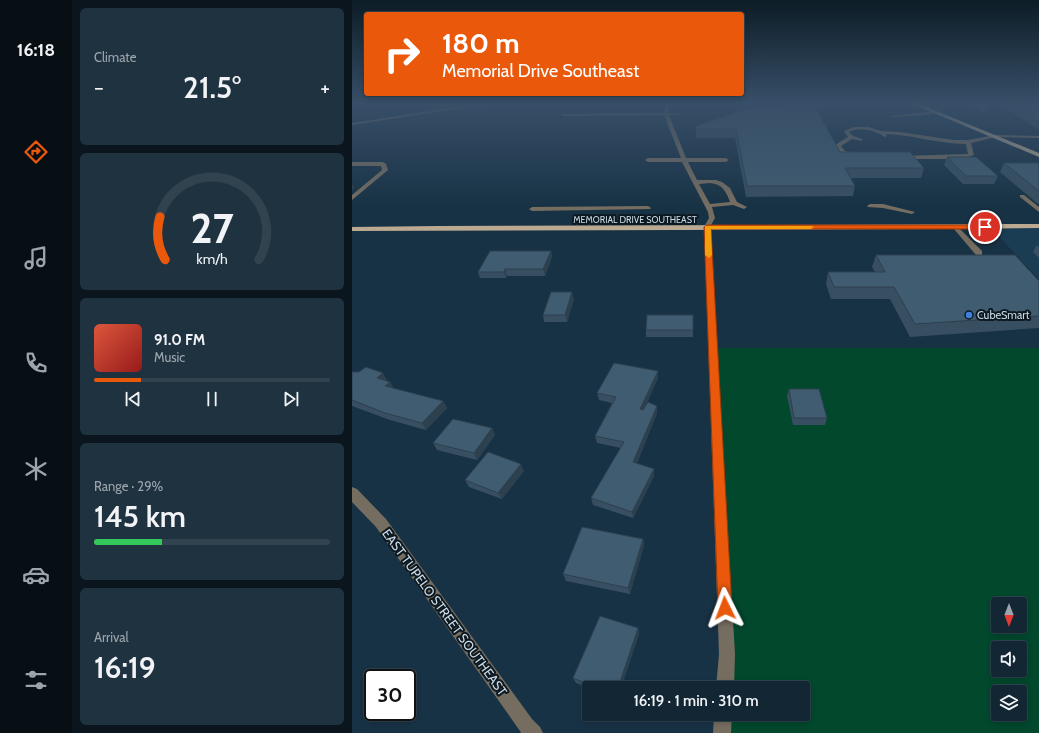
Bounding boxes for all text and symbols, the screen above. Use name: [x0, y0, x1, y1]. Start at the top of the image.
text: 180 m: [442, 26, 520, 60]
icon: right: [376, 28, 428, 80]
text: 16:18: [17, 39, 55, 61]
text: Climate: [94, 49, 136, 65]
text: Memorial Drive Southeast: [442, 60, 639, 82]
text: 21.5°: [183, 69, 241, 106]
text: −: [94, 74, 104, 101]
text: +: [320, 74, 330, 101]
icon: directions: [22, 138, 50, 166]
text: 27: [190, 202, 234, 252]
pin: [968, 210, 1002, 244]
street label: MEMORIAL DRIVE SOUTHEAST: [573, 214, 697, 225]
icon: arrive: [974, 216, 996, 238]
icon: music: [22, 244, 50, 272]
text: km/h: [196, 249, 228, 267]
place label: CubeSmart: [977, 308, 1030, 322]
marker: CubeSmart: [964, 310, 974, 320]
text: 91.0 FM: [154, 331, 205, 349]
icon: phone: [22, 349, 50, 377]
text: Music: [154, 349, 185, 365]
icon: previous: [122, 388, 144, 410]
icon: pause: [201, 388, 223, 410]
icon: next: [280, 388, 302, 410]
icon: climate: [22, 455, 50, 483]
text: Range · 29%: [94, 478, 163, 494]
text: 145 km: [94, 498, 186, 535]
street label: EAST TUPELO STREET SOUTHEAST: [379, 525, 511, 699]
icon: car: [22, 561, 50, 589]
position arrow: [704, 587, 746, 629]
north arrow: [991, 597, 1027, 633]
map controls: [991, 597, 1027, 721]
text: Arrival: [94, 629, 129, 645]
button: sound: [991, 641, 1027, 677]
text: 16:19: [94, 649, 156, 686]
icon: filters: [22, 666, 50, 694]
speed limit sign: 30: [364, 669, 416, 721]
button: layers: [991, 685, 1027, 721]
text: 16:19 · 1 min · 310 m: [633, 692, 759, 710]

